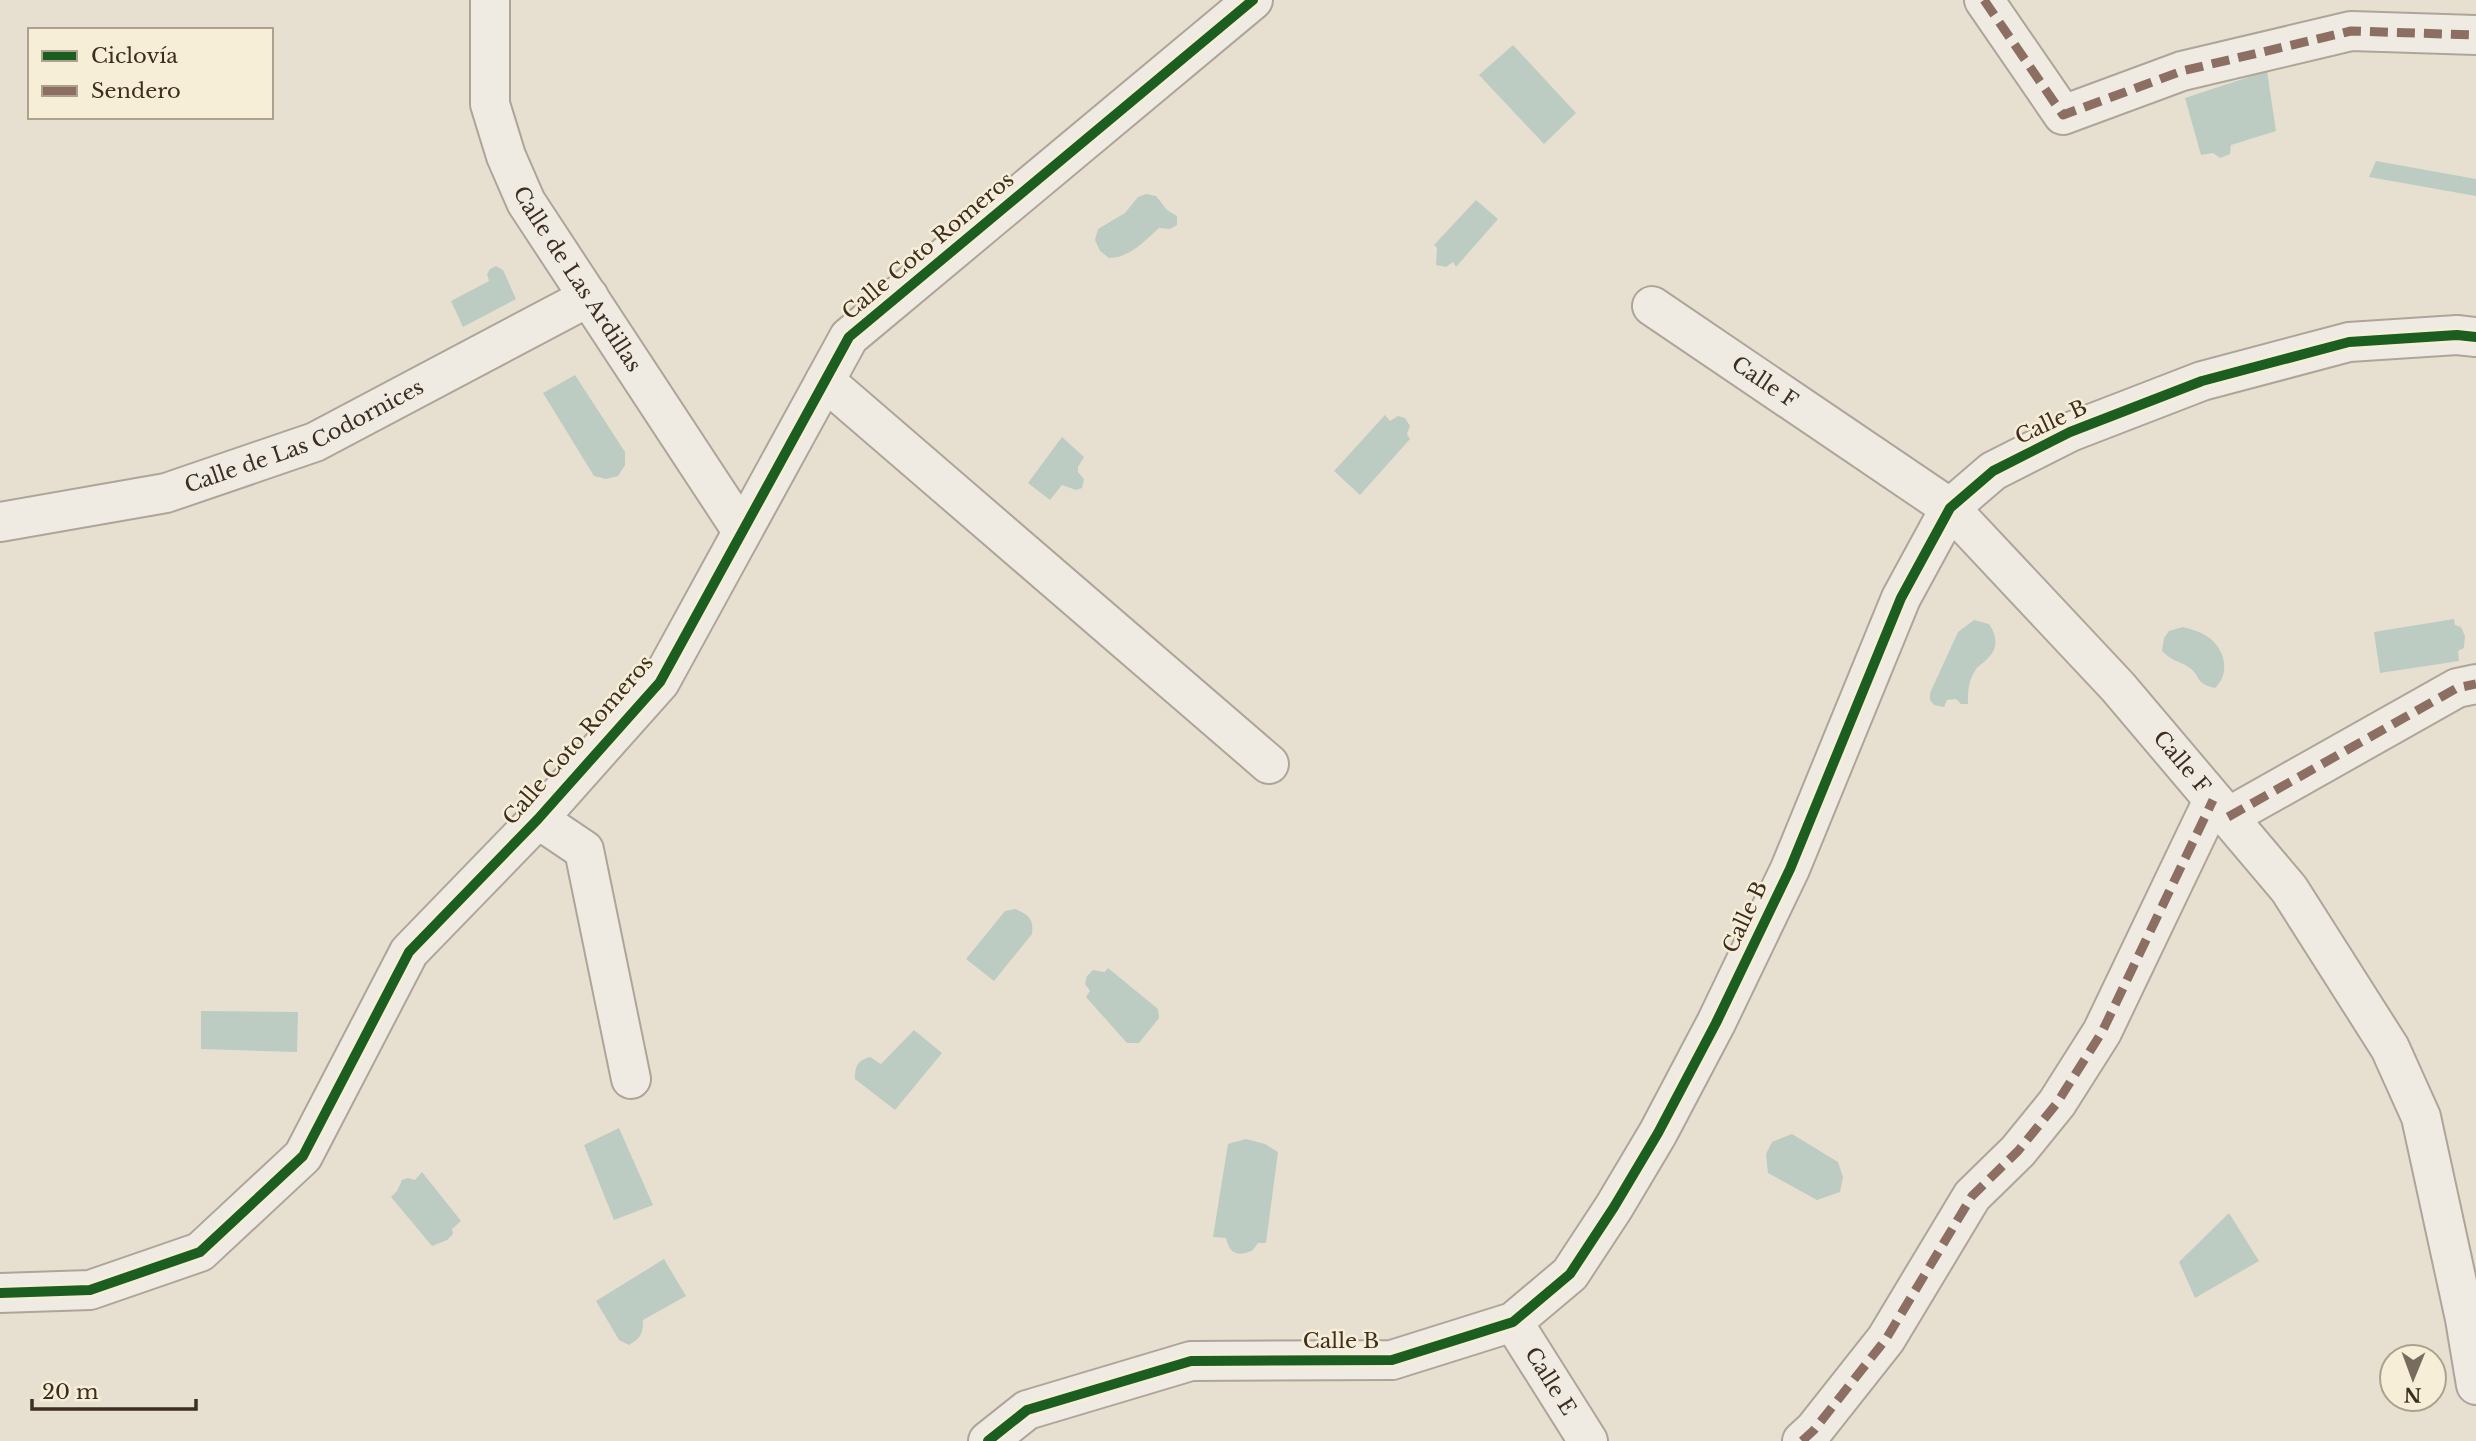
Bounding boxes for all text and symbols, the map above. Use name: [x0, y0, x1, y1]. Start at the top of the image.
legend: [28, 28, 273, 119]
text: Ciclovía: [91, 43, 178, 69]
text: Sendero: [91, 78, 181, 104]
street label: Calle Coto Romeros: [837, 167, 1019, 325]
street label: Calle de Las Ardillas: [508, 182, 647, 377]
street label: Calle F: [1727, 351, 1803, 414]
street label: Calle de Las Codornices: [181, 374, 428, 499]
street label: Calle B: [2011, 394, 2091, 450]
street label: Calle Coto Romeros: [497, 650, 659, 830]
street label: Calle F: [2148, 725, 2216, 799]
street label: Calle B: [1717, 877, 1773, 957]
street label: Calle B: [1303, 1328, 1379, 1354]
street label: Calle E: [1519, 1342, 1581, 1420]
north arrow: [2378, 1343, 2448, 1413]
scale bar: [32, 1368, 196, 1412]
text: 20 m: [42, 1379, 99, 1405]
text: N: [2403, 1383, 2422, 1406]

